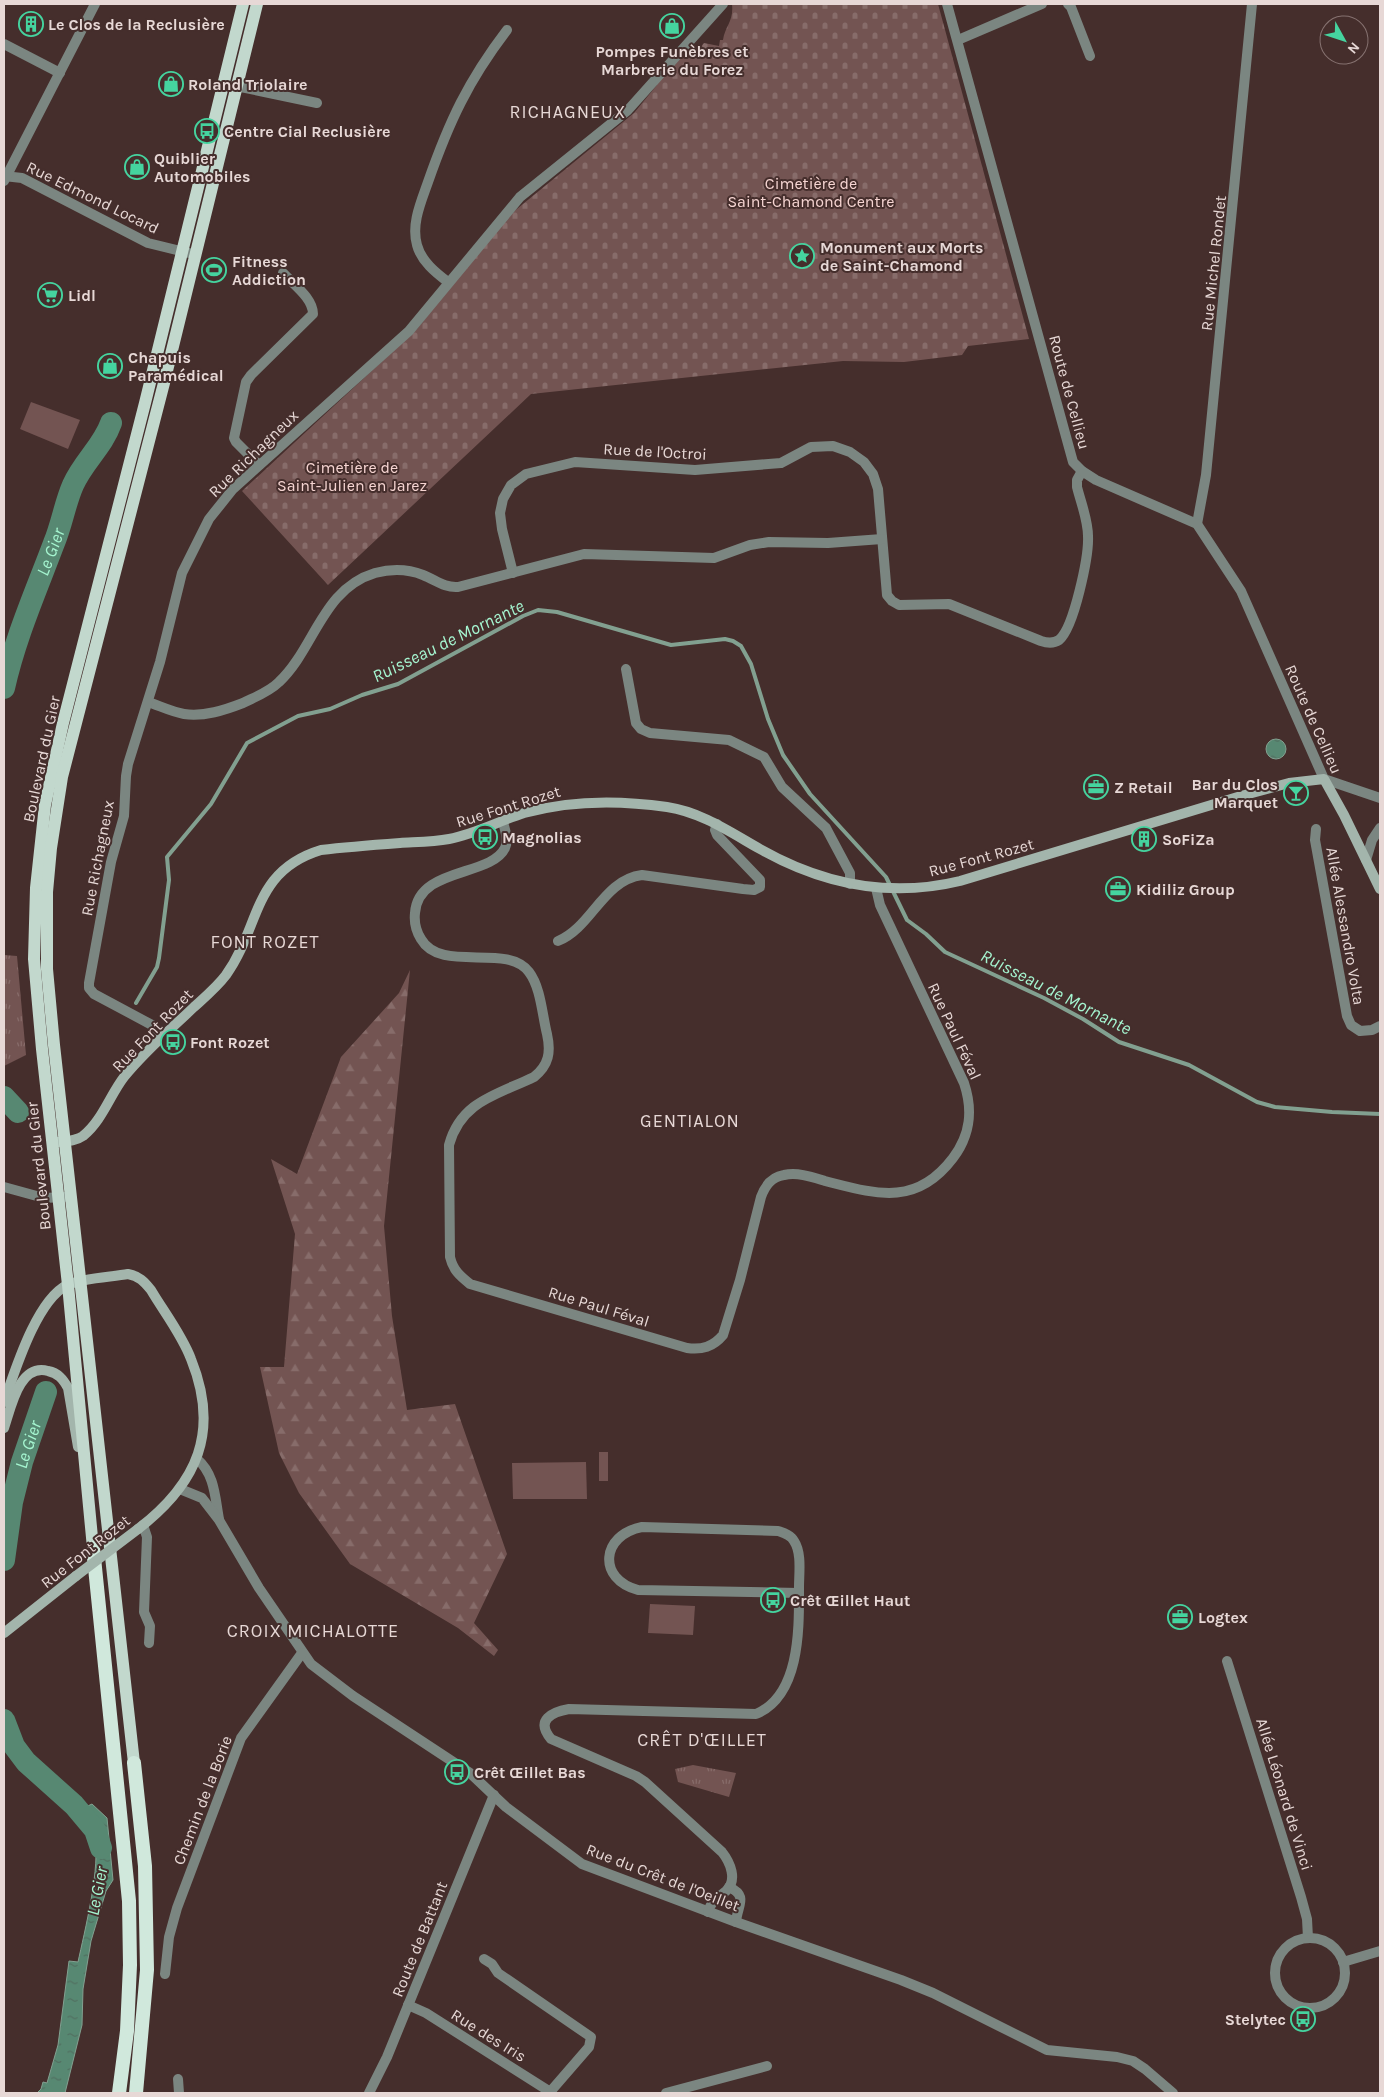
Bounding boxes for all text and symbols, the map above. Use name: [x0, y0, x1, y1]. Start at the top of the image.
building icon: Le Clos de la Reclusière: [18, 11, 44, 37]
shop icon: Pompes Funèbres et Marbrerie du Forez: [659, 13, 685, 39]
place label: Le Clos de la Reclusière: [48, 15, 225, 34]
north arrow: [1319, 15, 1369, 65]
text: N: [1344, 39, 1363, 57]
place label: Pompes Funèbres et Marbrerie du Forez: [596, 42, 748, 79]
shop icon: Roland Triolaire: [158, 71, 184, 97]
place label: Roland Triolaire: [188, 75, 307, 94]
district label: RICHAGNEUX: [510, 101, 626, 123]
bus stop icon: Centre Cial Reclusière: [194, 118, 220, 144]
place label: Centre Cial Reclusière: [224, 122, 390, 141]
place label: Quiblier Automobiles: [154, 149, 251, 186]
shop icon: Quiblier Automobiles: [124, 154, 150, 180]
street label: Rue Edmond Locard: [23, 157, 162, 238]
park label: Cimetière de Saint-Chamond Centre: [727, 174, 895, 211]
street label: Rue Michel Rondet: [1197, 194, 1230, 332]
place label: Monument aux Morts de Saint-Chamond: [820, 238, 983, 275]
place icon: Monument aux Morts de Saint-Chamond: [789, 243, 815, 269]
place label: Fitness Addiction: [232, 252, 306, 289]
sports icon: Fitness Addiction: [201, 257, 227, 283]
supermarket icon: Lidl: [37, 282, 63, 308]
place label: Lidl: [68, 286, 96, 305]
street label: Route de Cellieu: [1045, 333, 1094, 451]
place label: Chapuis Paramédical: [128, 348, 224, 385]
shop icon: Chapuis Paramédical: [97, 353, 123, 379]
street label: Rue Richagneux: [204, 406, 302, 501]
street label: Rue de l'Octroi: [603, 439, 707, 464]
park label: Cimetière de Saint-Julien en Jarez: [277, 458, 427, 495]
water label: Le Gier: [31, 524, 70, 579]
water label: Ruisseau de Mornante: [368, 595, 528, 687]
street label: Route de Cellieu: [1281, 662, 1346, 777]
street label: Boulevard du Gier: [19, 694, 64, 824]
office icon: Z Retail: [1083, 774, 1109, 800]
place label: Bar du Clos Marquet: [1192, 775, 1278, 812]
place label: Z Retail: [1114, 778, 1173, 797]
bar icon: Bar du Clos Marquet: [1283, 780, 1309, 806]
street label: Rue Font Rozet: [454, 782, 563, 831]
street label: Rue Richagneux: [77, 799, 118, 918]
bus stop icon: Magnolias: [472, 824, 498, 850]
building icon: SoFiZa: [1131, 826, 1157, 852]
place label: Magnolias: [502, 828, 582, 847]
place label: SoFiZa: [1162, 830, 1215, 849]
street label: Rue Font Rozet: [926, 834, 1036, 881]
street label: Allée Alessandro Volta: [1322, 846, 1369, 1006]
office icon: Kidiliz Group: [1105, 876, 1131, 902]
place label: Kidiliz Group: [1136, 880, 1235, 899]
district label: FONT ROZET: [210, 931, 320, 953]
water label: Ruisseau de Mornante: [977, 944, 1135, 1040]
street label: Rue Paul Féval: [924, 980, 985, 1083]
street label: Rue Font Rozet: [108, 985, 197, 1076]
bus stop icon: Font Rozet: [160, 1029, 186, 1055]
place label: Font Rozet: [190, 1033, 270, 1052]
street label: Boulevard du Gier: [22, 1101, 55, 1231]
district label: GENTIALON: [640, 1110, 740, 1132]
street label: Rue Paul Féval: [546, 1282, 652, 1331]
water label: Le Gier: [10, 1417, 47, 1471]
street label: Rue Font Rozet: [37, 1511, 134, 1592]
bus stop icon: Crêt Œillet Haut: [760, 1587, 786, 1613]
place label: Crêt Œillet Haut: [790, 1591, 910, 1610]
office icon: Logtex: [1167, 1604, 1193, 1630]
place label: Logtex: [1198, 1608, 1248, 1627]
district label: CROIX MICHALOTTE: [227, 1620, 399, 1642]
street label: Allée Léonard de Vinci: [1252, 1716, 1317, 1873]
district label: CRÊT D'ŒILLET: [637, 1729, 767, 1751]
street label: Chemin de la Borie: [169, 1733, 236, 1867]
bus stop icon: Crêt Œillet Bas: [444, 1759, 470, 1785]
place label: Crêt Œillet Bas: [474, 1763, 586, 1782]
street label: Rue du Crêt de l'Oeillet: [583, 1839, 742, 1915]
water label: Le Gier: [81, 1864, 113, 1917]
street label: Route de Battant: [388, 1879, 451, 2000]
street label: Rue des Iris: [448, 2005, 530, 2066]
bus stop icon: Stelytec: [1290, 2006, 1316, 2032]
place label: Stelytec: [1225, 2010, 1286, 2029]

